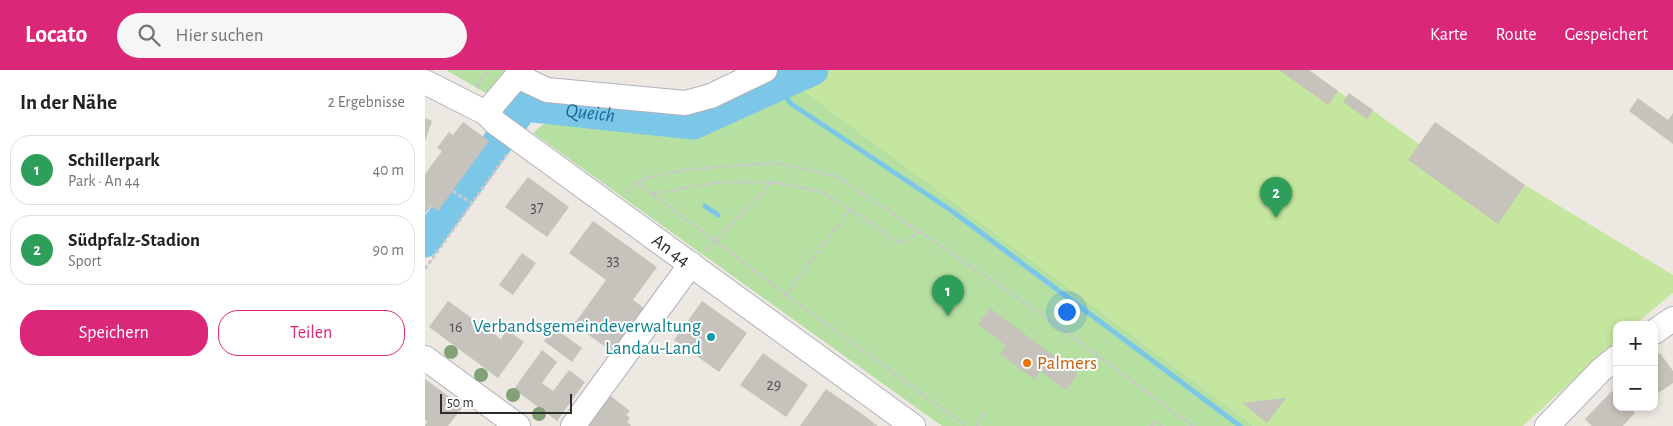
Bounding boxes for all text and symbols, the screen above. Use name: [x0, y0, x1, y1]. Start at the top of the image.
search box: [117, 13, 467, 58]
icon: search: [135, 21, 163, 49]
text: Locato: [25, 23, 87, 47]
text: Hier suchen: [175, 26, 264, 45]
text: Karte: [1430, 26, 1467, 44]
text: Route: [1495, 26, 1537, 44]
text: Gespeichert: [1565, 26, 1648, 44]
text: In der Nähe: [20, 92, 117, 113]
text: 2 Ergebnisse: [328, 94, 405, 110]
water label: Queich: [565, 100, 616, 126]
text: Schillerpark: [68, 151, 160, 170]
text: 1: [34, 162, 40, 178]
text: 40 m: [372, 162, 404, 178]
text: Park · An 44: [68, 173, 140, 189]
pin: 2: [1260, 177, 1292, 218]
house number: 37: [530, 199, 544, 215]
street label: An 44: [649, 230, 694, 270]
text: Südpfalz-Stadion: [68, 231, 200, 250]
text: 2: [33, 242, 41, 258]
text: 90 m: [373, 242, 404, 258]
house number: 33: [606, 252, 620, 268]
text: Sport: [68, 253, 102, 269]
pin: 1: [932, 275, 964, 316]
your location: [1054, 299, 1080, 325]
button: Speichern: [20, 310, 208, 356]
button: Teilen: [218, 310, 405, 356]
place label: Verbandsgemeindeverwaltung Landau-Land: [473, 317, 702, 358]
house number: 16: [449, 319, 463, 335]
map controls: [1613, 321, 1658, 411]
button: +: [1613, 321, 1658, 366]
marker: Verbandsgemeindeverwaltung Landau-Land: [705, 331, 717, 343]
place label: Palmers: [1037, 354, 1097, 373]
marker: Palmers: [1021, 357, 1033, 369]
button: −: [1613, 366, 1658, 411]
house number: 29: [767, 377, 781, 393]
scale bar: [440, 391, 573, 414]
text: 50 m: [447, 396, 474, 410]

